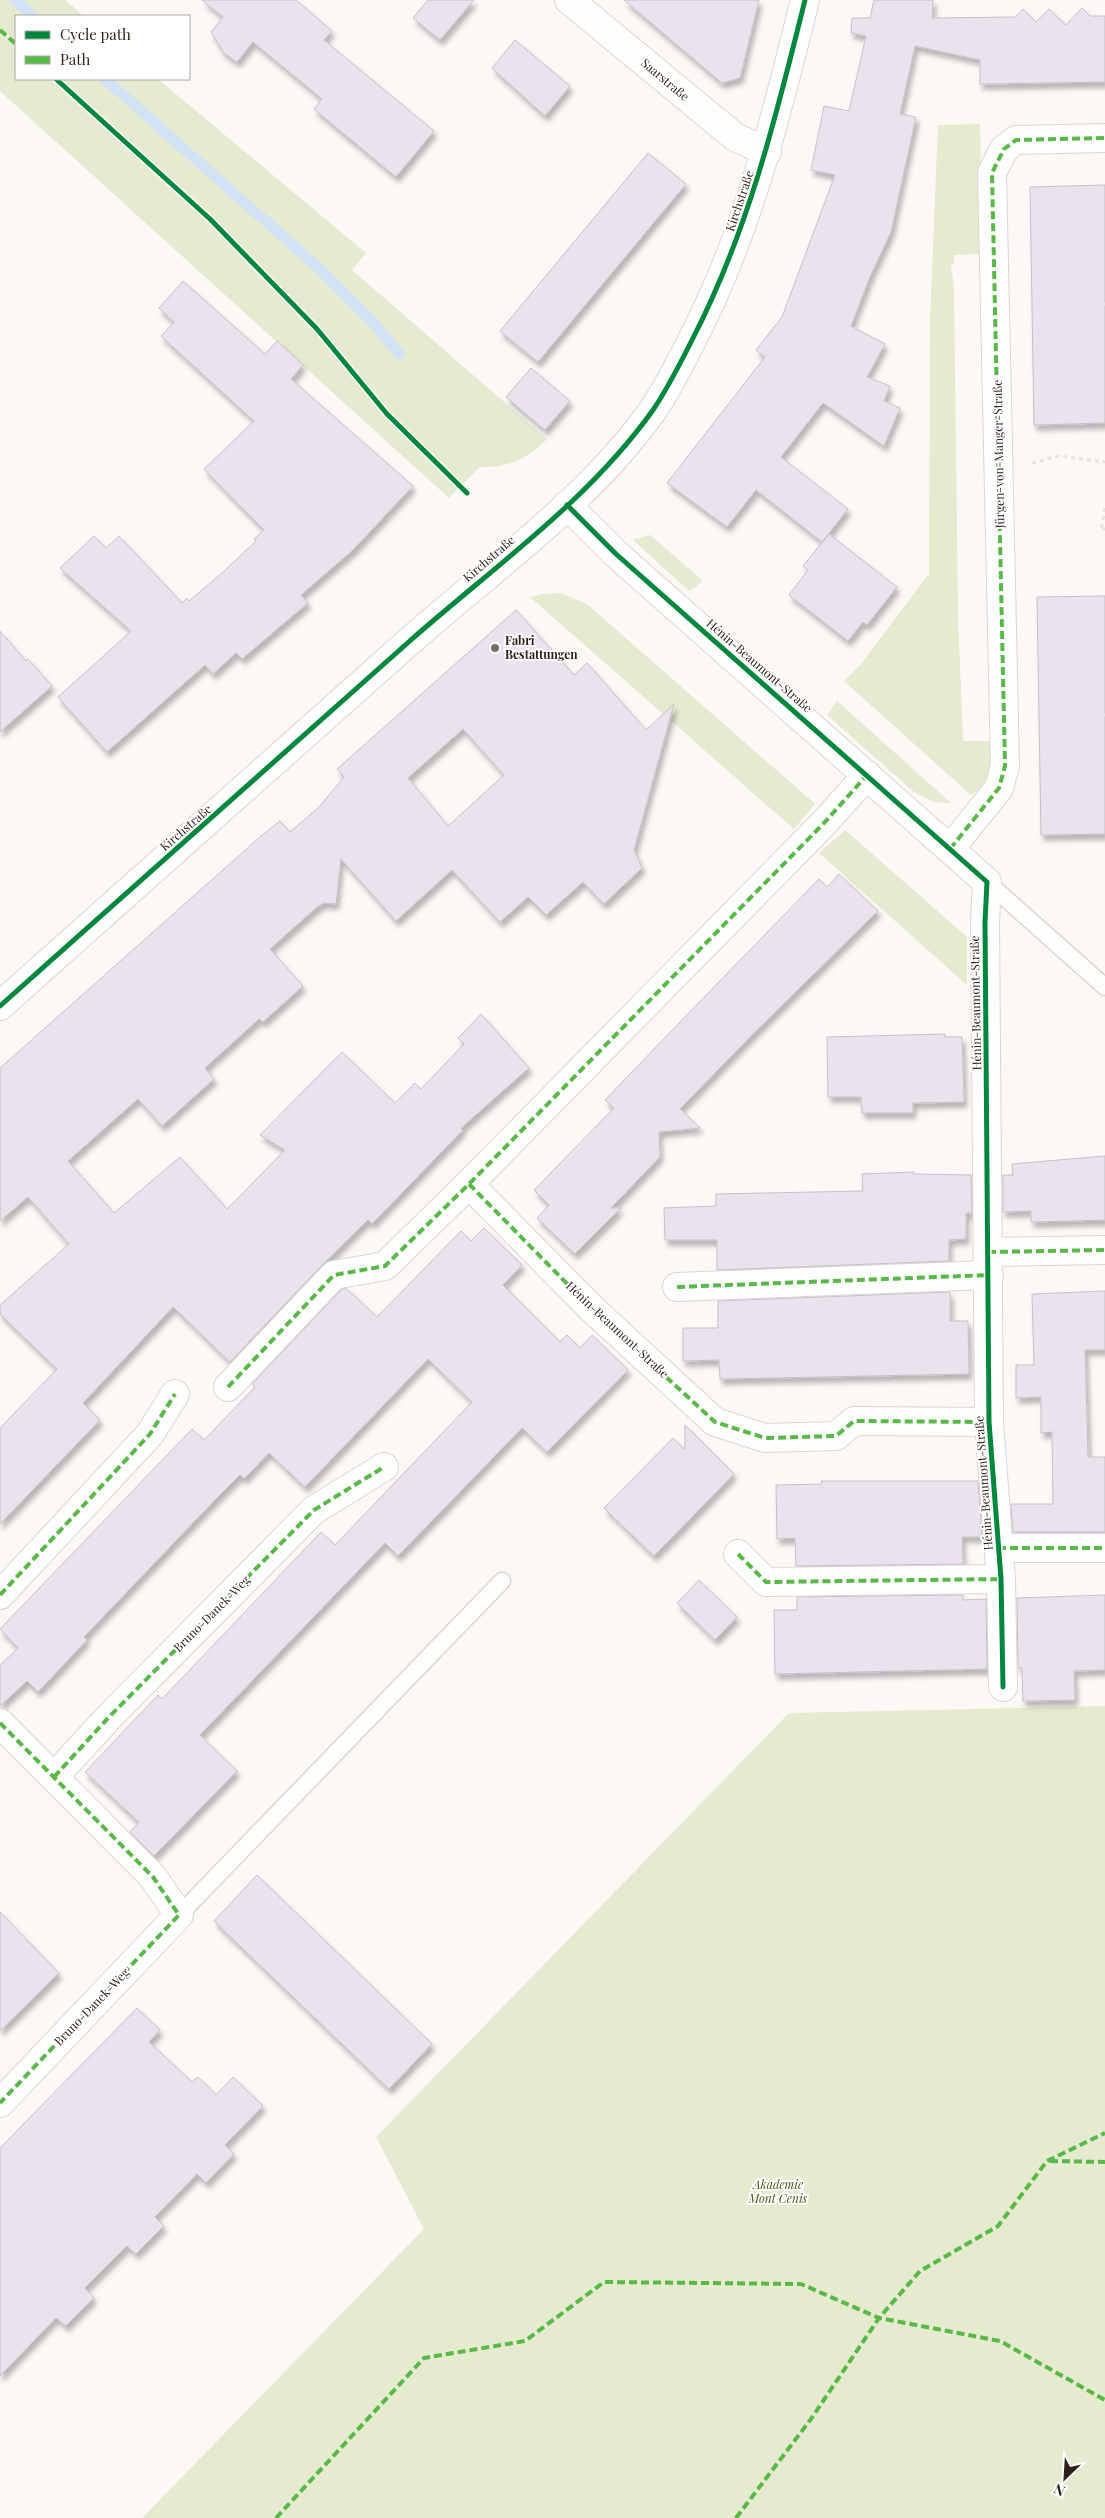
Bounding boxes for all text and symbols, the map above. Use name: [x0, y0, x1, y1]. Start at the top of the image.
legend: [15, 15, 190, 80]
text: Cycle path: [60, 24, 131, 44]
text: Path: [60, 49, 90, 69]
street label: Saarstraße: [638, 55, 693, 104]
street label: Kirchstraße: [721, 168, 757, 233]
street label: Jürgen-von-Manger-Straße: [989, 380, 1007, 529]
street label: Kirchstraße: [459, 531, 518, 585]
street label: Hénin-Beaumont-Straße: [704, 615, 816, 716]
place label: Fabri Bestattungen: [505, 632, 578, 662]
marker: Fabri Bestattungen: [489, 642, 501, 654]
street label: Kirchstraße: [156, 800, 215, 854]
street label: Hénin-Beaumont-Straße: [966, 935, 984, 1071]
street label: Hénin-Beaumont-Straße: [563, 1277, 672, 1381]
street label: Hénin-Beaumont-Straße: [970, 1415, 996, 1551]
street label: Bruno-Danek-Weg: [170, 1571, 253, 1655]
street label: Bruno-Danek-Weg: [50, 1964, 133, 2048]
park label: Akademie Mont Cenis: [748, 2176, 808, 2206]
north arrow: [1040, 2453, 1090, 2503]
text: N: [1051, 2479, 1068, 2501]

